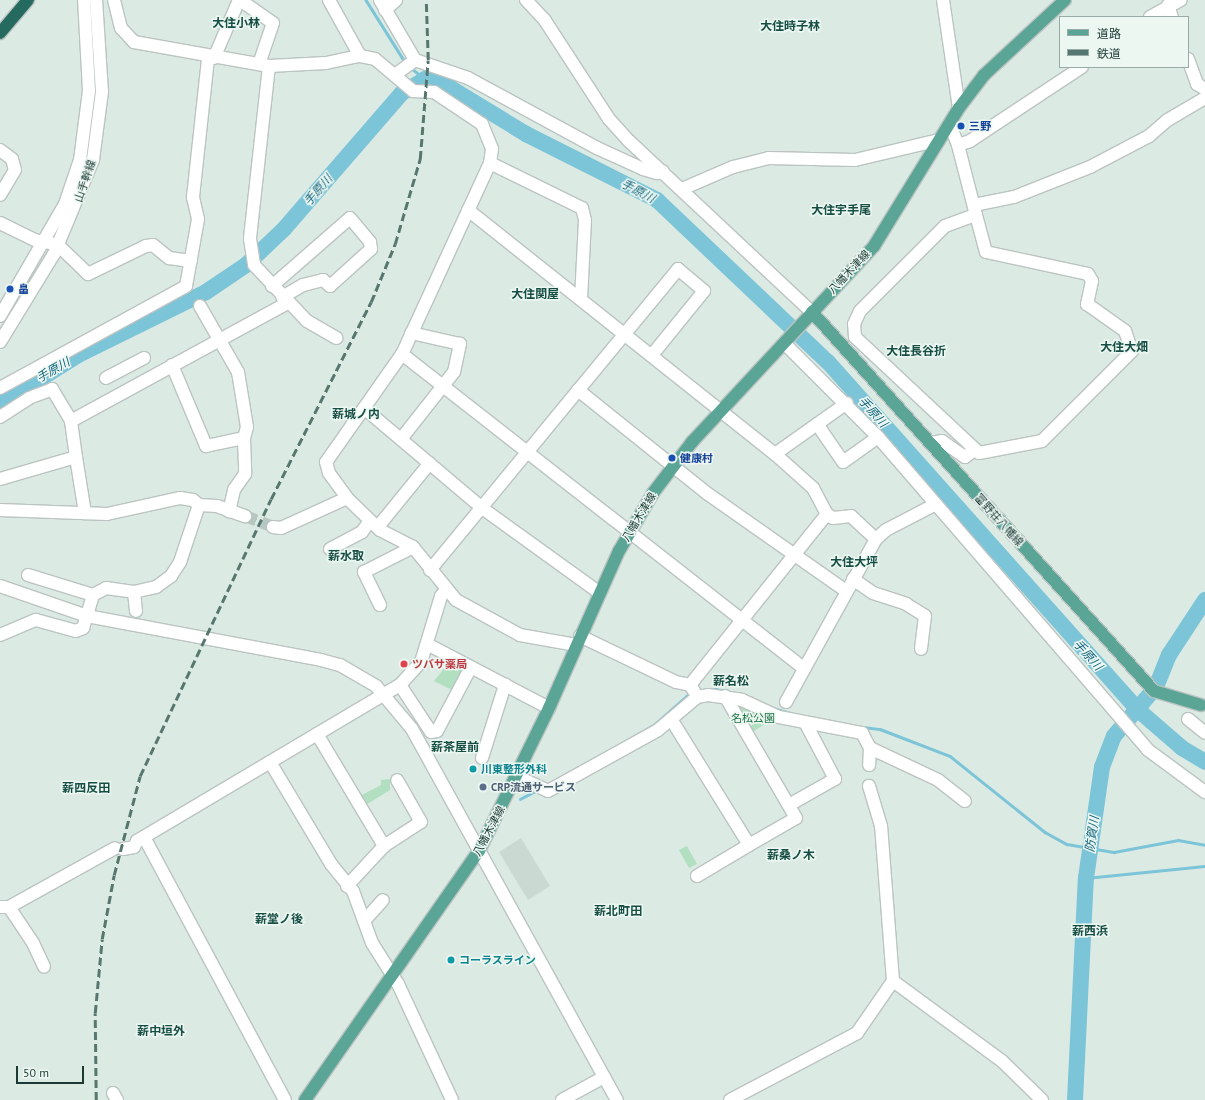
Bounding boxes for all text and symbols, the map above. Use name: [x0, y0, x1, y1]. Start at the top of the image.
district label: 大住小林: [212, 16, 260, 30]
legend: [1059, 16, 1189, 68]
district label: 大住時子林: [760, 19, 820, 33]
text: 道路: [1097, 26, 1121, 41]
text: 鉄道: [1097, 46, 1121, 61]
place label: 三野: [969, 119, 991, 133]
marker: 三野: [956, 121, 966, 131]
street label: 山手幹線: [72, 158, 98, 204]
water label: 手原川: [301, 172, 335, 208]
water label: 手原川: [619, 176, 657, 206]
district label: 大住宇手尾: [811, 203, 871, 217]
street label: 八幡木津線: [825, 247, 873, 297]
place label: 畠: [18, 282, 29, 296]
marker: 畠: [5, 284, 15, 294]
district label: 大住関屋: [511, 287, 559, 301]
district label: 大住大畑: [1100, 340, 1148, 354]
district label: 大住長谷折: [886, 344, 946, 358]
water label: 手原川: [34, 355, 72, 385]
water label: 手原川: [856, 394, 890, 430]
district label: 薪城ノ内: [332, 407, 380, 421]
place label: 健康村: [680, 451, 713, 465]
marker: 健康村: [667, 453, 677, 463]
street label: 八幡木津線: [619, 490, 659, 544]
street label: 富野荘八幡線: [972, 491, 1026, 549]
district label: 薪水取: [328, 549, 364, 563]
district label: 大住大坪: [830, 555, 878, 569]
water label: 手原川: [1071, 637, 1105, 673]
place label: ツバサ薬局: [412, 657, 467, 671]
marker: ツバサ薬局: [399, 659, 409, 669]
district label: 薪名松: [713, 674, 749, 688]
park label: 名松公園: [731, 711, 775, 725]
district label: 薪茶屋前: [431, 740, 479, 754]
place label: 川東整形外科: [481, 762, 547, 776]
marker: 川東整形外科: [468, 764, 478, 774]
place label: CRP流通サービス: [491, 780, 576, 794]
district label: 薪四反田: [62, 781, 110, 795]
marker: CRP流通サービス: [478, 782, 488, 792]
street label: 八幡木津線: [470, 804, 508, 858]
water label: 防賀川: [1082, 815, 1102, 853]
district label: 薪桑ノ木: [767, 848, 815, 862]
district label: 薪北町田: [594, 904, 642, 918]
district label: 薪堂ノ後: [255, 912, 303, 926]
district label: 薪西浜: [1072, 924, 1108, 938]
place label: コーラスライン: [459, 953, 536, 967]
marker: コーラスライン: [446, 955, 456, 965]
district label: 薪中垣外: [137, 1024, 185, 1038]
scale bar: [18, 1058, 86, 1084]
text: 50 m: [23, 1065, 49, 1080]

